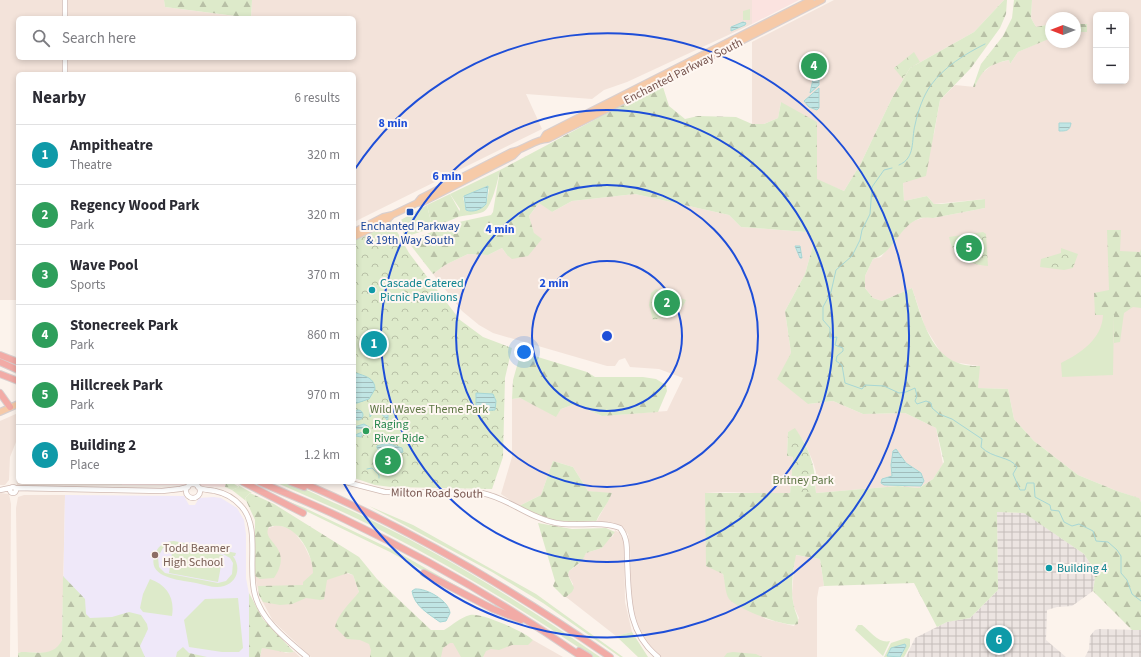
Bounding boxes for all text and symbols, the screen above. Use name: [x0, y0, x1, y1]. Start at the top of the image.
north arrow: [1045, 12, 1081, 48]
map controls: [1093, 12, 1129, 84]
button: +: [1093, 12, 1129, 48]
search box: [16, 16, 356, 60]
icon: search: [30, 27, 52, 49]
text: Search here: [62, 28, 136, 49]
street label: Enchanted Parkway South: [621, 34, 746, 109]
button: −: [1093, 48, 1129, 84]
pin: 4: [801, 51, 827, 81]
text: Nearby: [32, 86, 86, 110]
text: 6 results: [295, 89, 340, 107]
text: 8 min: [378, 115, 408, 132]
text: Ampitheatre: [70, 135, 153, 156]
text: 1: [42, 146, 48, 164]
text: 320 m: [307, 146, 340, 164]
text: Theatre: [70, 156, 112, 174]
text: 6 min: [432, 168, 462, 185]
text: Regency Wood Park: [70, 195, 200, 216]
text: 2: [42, 206, 48, 224]
text: 320 m: [307, 206, 340, 224]
marker: Enchanted Parkway & 19th Way South: [405, 207, 415, 217]
text: Park: [70, 216, 94, 234]
place label: Enchanted Parkway & 19th Way South: [361, 218, 460, 249]
text: 4 min: [485, 221, 515, 238]
pin: 5: [956, 233, 982, 263]
text: Wave Pool: [70, 255, 138, 276]
text: 3: [42, 266, 48, 284]
text: 370 m: [307, 266, 340, 284]
place label: Cascade Catered Picnic Pavilions: [380, 275, 464, 306]
text: 2 min: [539, 275, 569, 292]
text: Sports: [70, 276, 105, 294]
marker: Cascade Catered Picnic Pavilions: [367, 285, 377, 295]
pin: 2: [654, 288, 680, 318]
text: Stonecreek Park: [70, 315, 178, 336]
text: 4: [42, 326, 48, 344]
text: 860 m: [307, 326, 340, 344]
pin: 1: [361, 329, 387, 359]
centre of rings: [600, 329, 614, 343]
text: Park: [70, 336, 94, 354]
your location: [514, 342, 534, 362]
text: Hillcreek Park: [70, 375, 163, 396]
text: 5: [42, 386, 48, 404]
text: 970 m: [307, 386, 340, 404]
text: Park: [70, 396, 94, 414]
park label: Wild Waves Theme Park: [370, 401, 488, 418]
place label: Raging River Ride: [374, 416, 424, 447]
marker: Raging River Ride: [361, 426, 371, 436]
text: Building 2: [70, 435, 136, 456]
text: 6: [42, 446, 48, 464]
text: 1.2 km: [304, 446, 340, 464]
pin: 3: [375, 446, 401, 476]
text: Place: [70, 456, 99, 474]
park label: Britney Park: [772, 472, 834, 489]
street label: Milton Road South: [391, 484, 483, 503]
place label: Todd Beamer High School: [163, 540, 231, 571]
marker: Todd Beamer High School: [150, 550, 160, 560]
place label: Building 4: [1057, 560, 1107, 577]
marker: Building 4: [1044, 563, 1054, 573]
pin: 6: [986, 625, 1012, 655]

